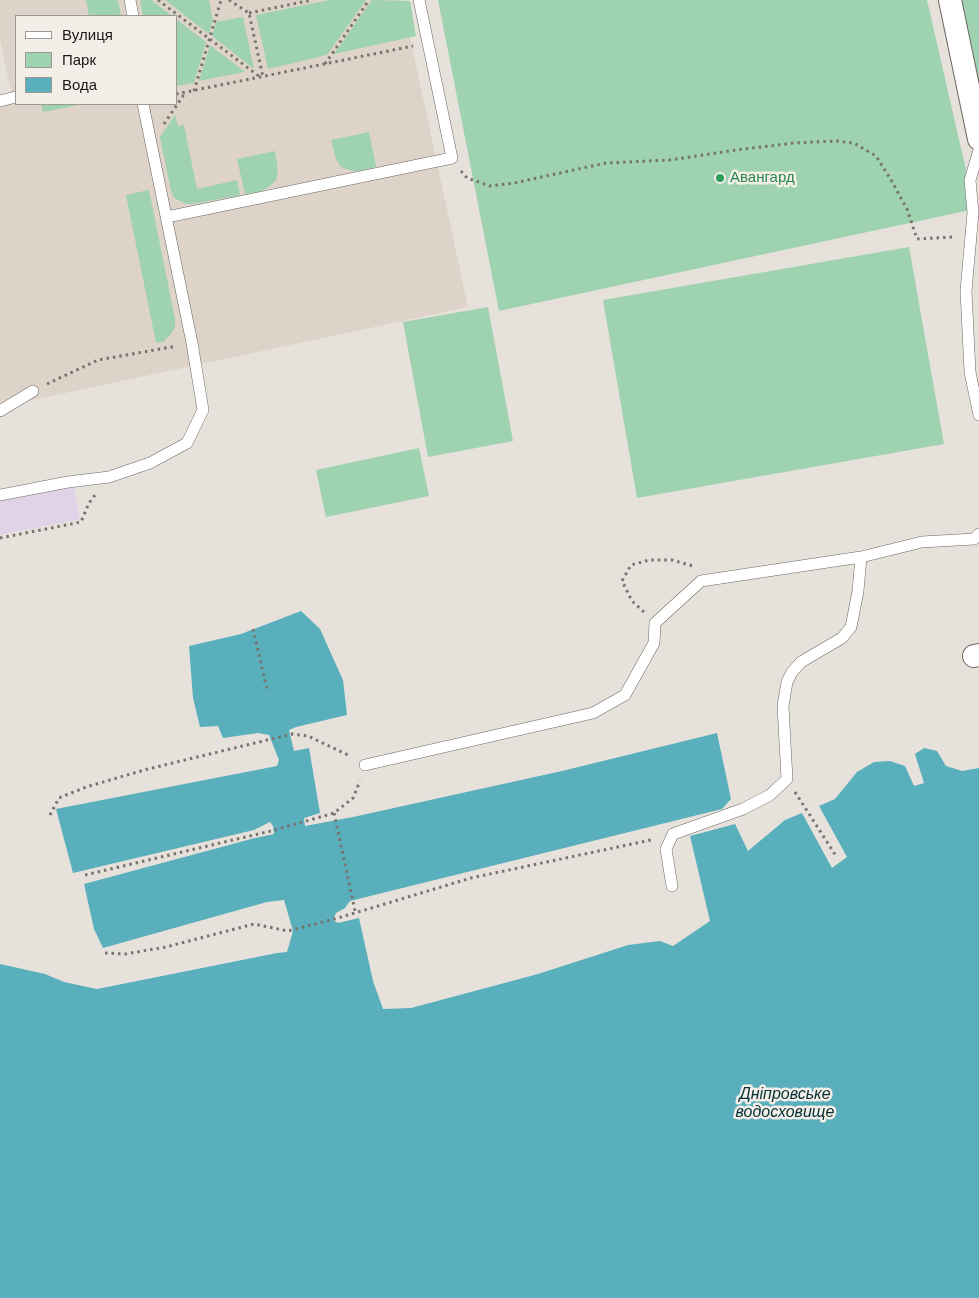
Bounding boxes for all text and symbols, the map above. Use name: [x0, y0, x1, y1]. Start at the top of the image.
legend: [15, 15, 178, 105]
text: Вулиця: [62, 25, 113, 45]
text: Парк: [62, 50, 96, 70]
text: Вода: [62, 75, 97, 95]
place label: Авангард: [730, 169, 795, 187]
marker: Авангард: [714, 172, 726, 184]
water label: Дніпровське водосховище: [736, 1085, 834, 1123]

